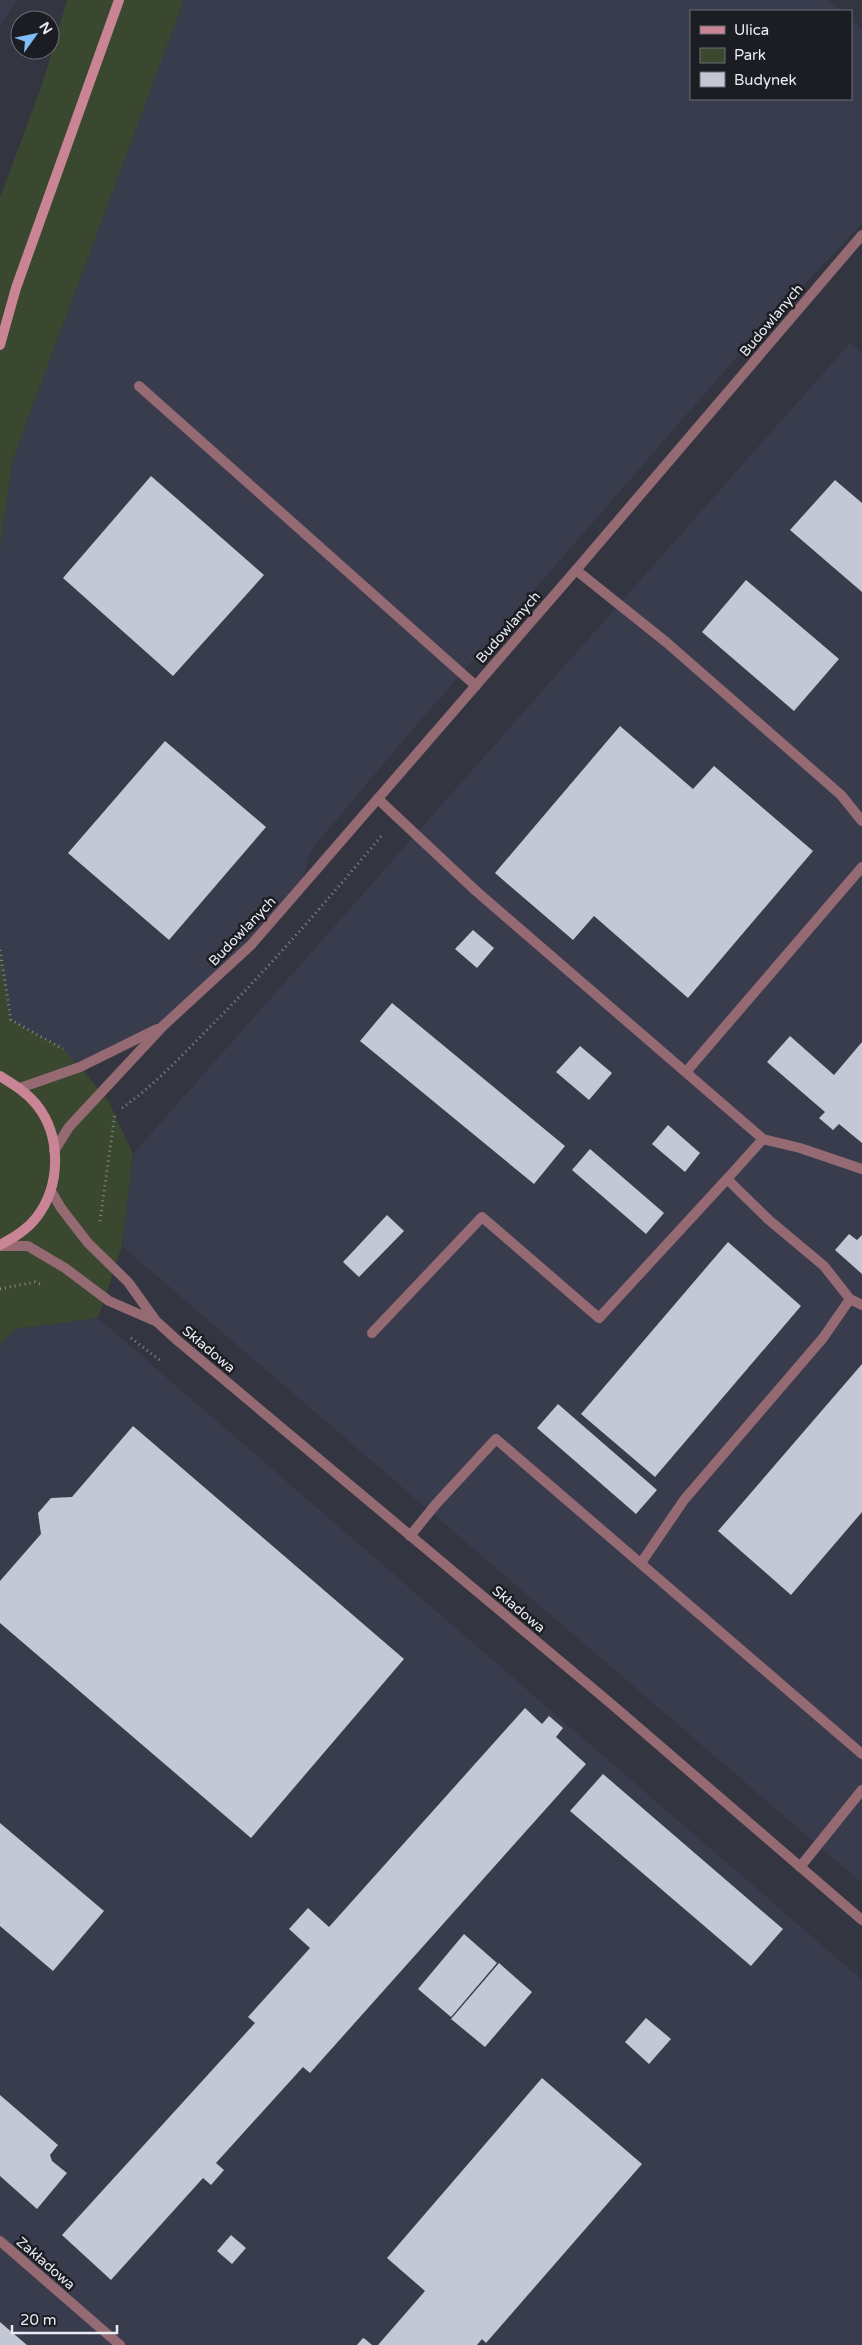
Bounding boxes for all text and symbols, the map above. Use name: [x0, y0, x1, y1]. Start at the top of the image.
north arrow: [10, 10, 60, 60]
legend: [690, 10, 852, 100]
text: N: [35, 19, 56, 38]
text: Ulica: [734, 21, 769, 39]
text: Park: [734, 46, 766, 64]
text: Budynek: [734, 71, 797, 89]
street label: Budowlanych: [736, 281, 807, 360]
street label: Budowlanych: [473, 588, 544, 667]
street label: Budowlanych: [205, 893, 280, 969]
street label: Składowa: [179, 1322, 239, 1376]
street label: Składowa: [489, 1582, 549, 1636]
street label: Zakładowa: [13, 2233, 78, 2293]
scale bar: [12, 2302, 118, 2334]
text: 20 m: [20, 2311, 57, 2329]

